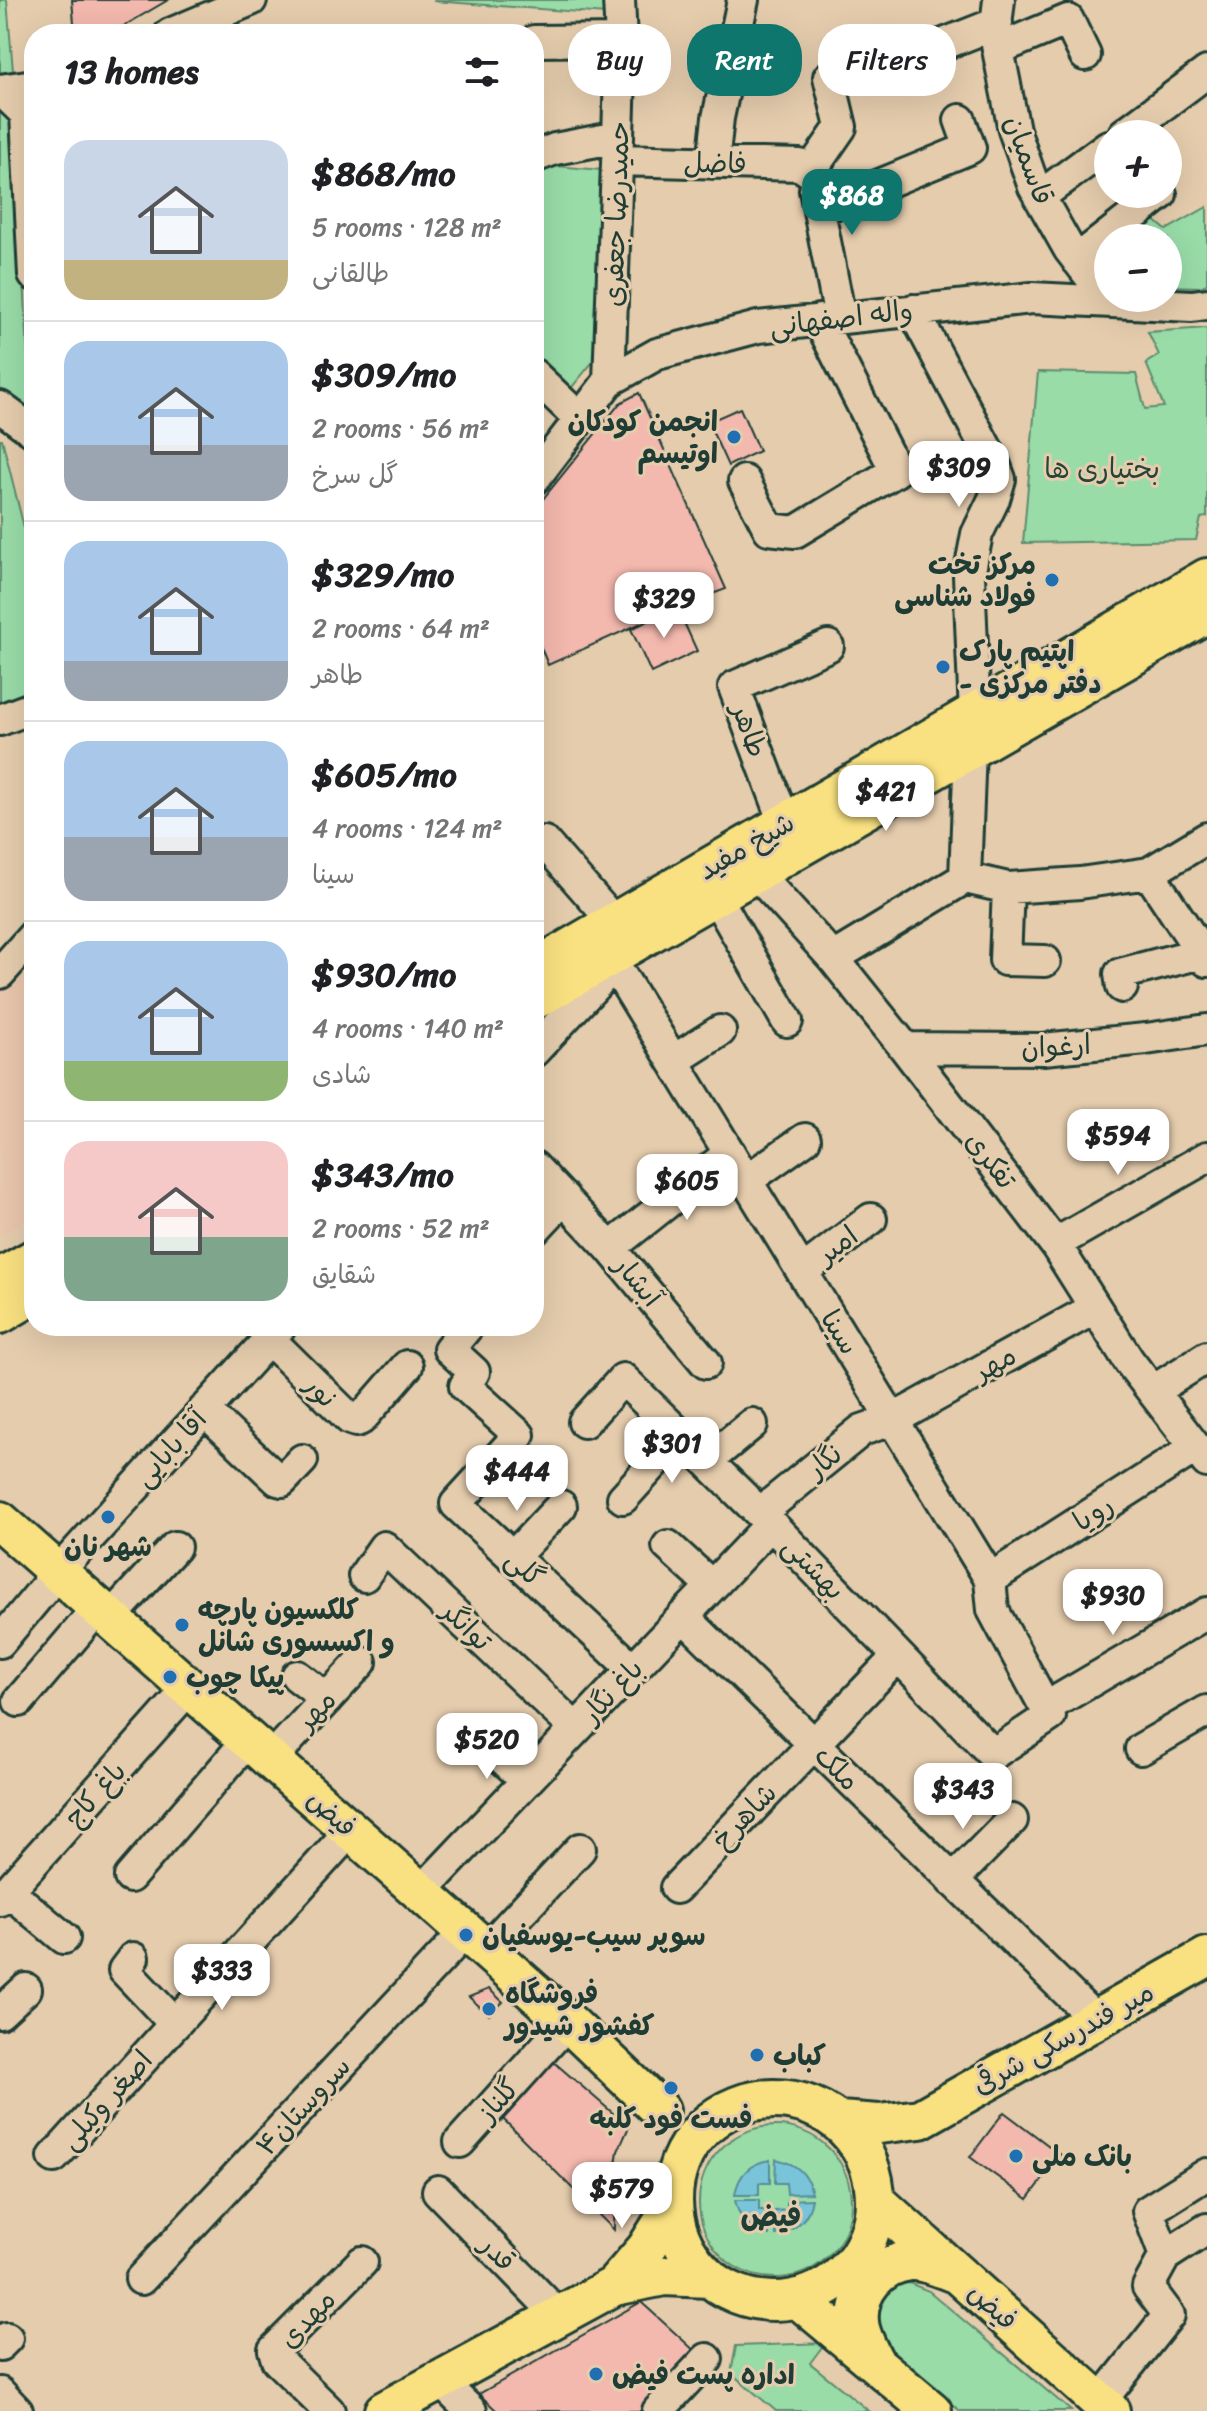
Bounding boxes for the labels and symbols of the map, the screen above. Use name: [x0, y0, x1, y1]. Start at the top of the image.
street label: قاسمیان: [990, 108, 1068, 212]
street label: حمیدرضا جعفری: [588, 120, 644, 308]
street label: فاضل: [683, 138, 747, 188]
pin: $868: [805, 169, 899, 237]
street label: واله اصفهانی: [766, 285, 916, 351]
place label: انجمن کودکان اوتیسم: [568, 397, 718, 478]
marker: انجمن کودکان اوتیسم: [725, 428, 743, 446]
pin: $309: [912, 441, 1006, 509]
park label: بختیاری ها: [1044, 444, 1160, 493]
place label: مرکز تخت فولاد شناسی: [894, 540, 1036, 621]
marker: مرکز تخت فولاد شناسی: [1043, 571, 1061, 589]
pin: $329: [617, 572, 711, 640]
place label: اپتیم پارک - دفتر مرکزی: [959, 627, 1101, 708]
marker: اپتیم پارک - دفتر مرکزی: [934, 658, 952, 676]
street label: طاهر: [717, 694, 782, 764]
pin: $421: [839, 765, 933, 833]
street label: شیخ مفید: [688, 798, 804, 894]
street label: ارغوان: [1020, 1020, 1092, 1072]
pin: $594: [1071, 1109, 1165, 1177]
street label: تفکری: [952, 1120, 1030, 1201]
pin: $605: [640, 1154, 734, 1222]
street label: امیر: [803, 1212, 869, 1279]
street label: آبشار: [600, 1242, 676, 1319]
street label: سینا: [807, 1299, 873, 1365]
street label: مهر: [963, 1331, 1026, 1396]
street label: نور: [291, 1361, 350, 1420]
street label: آقا بابایی: [121, 1396, 220, 1499]
pin: $301: [625, 1417, 719, 1485]
street label: نگار: [793, 1431, 853, 1493]
pin: $444: [470, 1445, 564, 1513]
street label: رویا: [1062, 1481, 1124, 1545]
marker: شهر نان: [99, 1508, 117, 1526]
place label: شهر نان: [64, 1522, 152, 1571]
street label: بهشتی: [770, 1524, 858, 1612]
street label: گلی: [494, 1536, 556, 1600]
pin: $930: [1066, 1569, 1160, 1637]
place label: کلکسیون پارچه و اکسسوری شانل: [198, 1585, 395, 1666]
street label: توانگر: [428, 1587, 505, 1664]
marker: کلکسیون پارچه و اکسسوری شانل: [173, 1616, 191, 1634]
street label: باغ نگار: [567, 1647, 656, 1737]
place label: پیکا چوب: [186, 1653, 284, 1702]
marker: پیکا چوب: [161, 1668, 179, 1686]
street label: مهر: [282, 1678, 348, 1744]
pin: $520: [440, 1713, 534, 1781]
street label: ملک: [802, 1733, 872, 1803]
street label: باغ کاج: [51, 1749, 139, 1839]
pin: $343: [916, 1763, 1010, 1831]
street label: شاهرخ: [699, 1771, 789, 1861]
street label: فیض: [295, 1776, 369, 1850]
place label: سوپر سیب-یوسفیان: [482, 1911, 706, 1960]
marker: سوپر سیب-یوسفیان: [457, 1926, 475, 1944]
pin: $333: [175, 1944, 269, 2012]
street label: میر فندرسکی شرقی: [963, 1968, 1163, 2108]
place label: فروشگاه کفشور شیدور: [502, 1969, 655, 2050]
marker: فروشگاه کفشور شیدور: [480, 2000, 498, 2018]
place label: کباب: [773, 2031, 826, 2080]
street label: اصغر وکیلی: [47, 2038, 165, 2162]
street label: سروستان۴: [243, 2044, 363, 2168]
marker: کباب: [748, 2046, 766, 2064]
street label: گلناز: [463, 2066, 532, 2136]
marker: فست فود کلبه: [662, 2079, 680, 2097]
place label: فست فود کلبه: [590, 2094, 752, 2143]
place label: بانک ملی: [1032, 2132, 1132, 2181]
marker: بانک ملی: [1007, 2147, 1025, 2165]
pin: $579: [575, 2162, 669, 2230]
district label: فیض: [740, 2189, 802, 2243]
street label: قدر: [466, 2221, 528, 2283]
street label: فیض: [956, 2269, 1030, 2343]
street label: مهدی: [266, 2277, 348, 2361]
place label: اداره پست فیض: [612, 2350, 795, 2399]
marker: اداره پست فیض: [587, 2365, 605, 2383]

